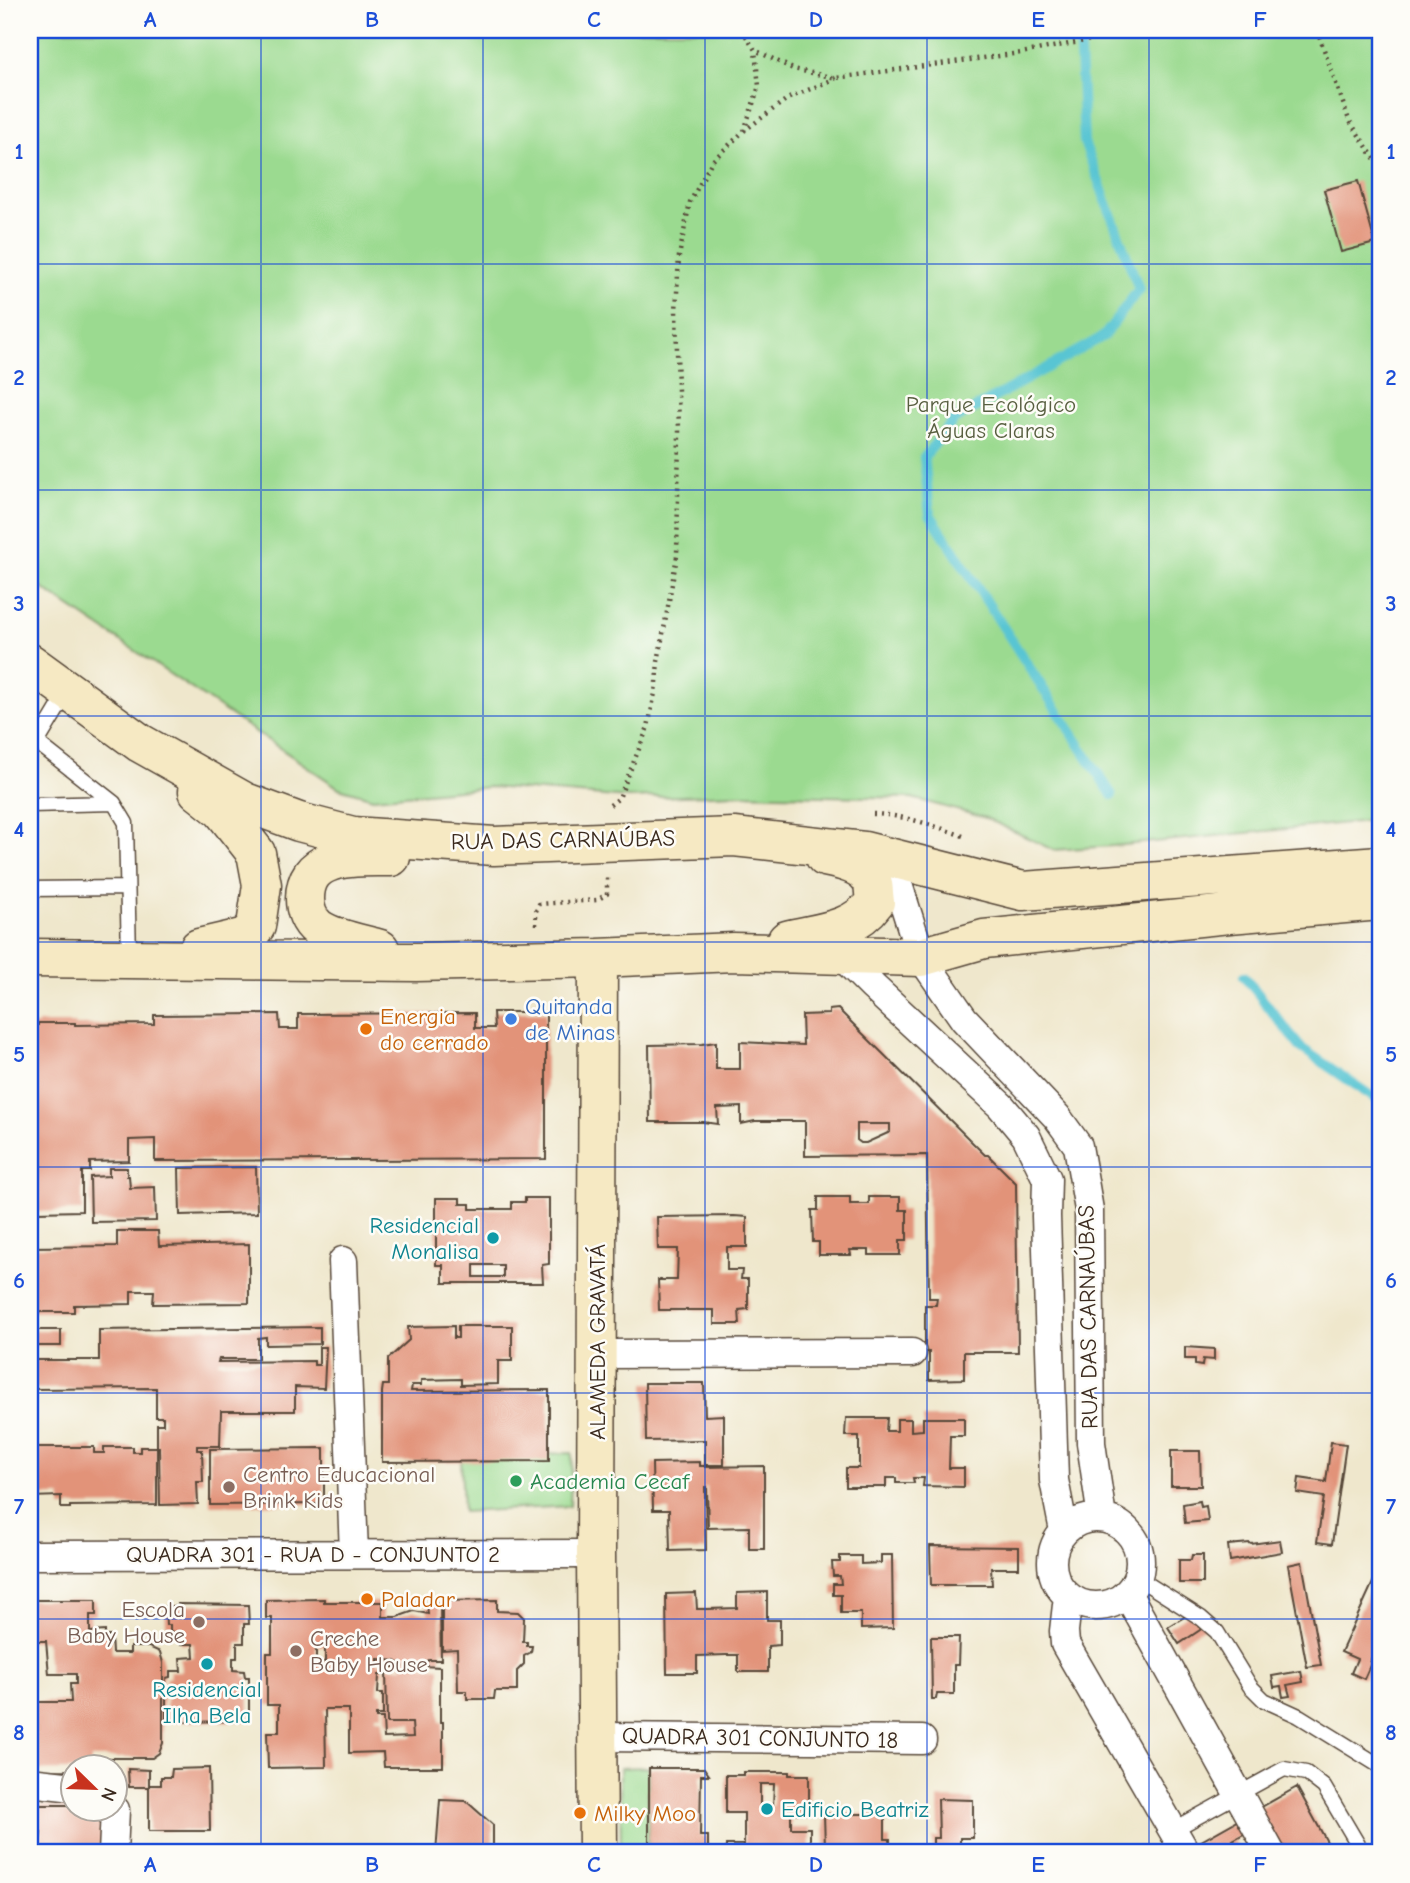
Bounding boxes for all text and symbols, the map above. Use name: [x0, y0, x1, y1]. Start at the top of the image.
text: A: [144, 6, 157, 33]
text: B: [365, 6, 379, 33]
text: C: [587, 6, 601, 33]
text: D: [809, 6, 823, 33]
text: E: [1031, 6, 1045, 33]
text: F: [1253, 6, 1267, 33]
text: 1: [14, 138, 24, 165]
text: 1: [1386, 138, 1396, 165]
text: 2: [13, 364, 25, 391]
text: 2: [1385, 364, 1397, 391]
park label: Parque Ecológico Águas Claras: [906, 391, 1076, 444]
text: 3: [13, 590, 25, 617]
text: 3: [1385, 590, 1397, 617]
text: 4: [14, 816, 25, 843]
text: 4: [1386, 816, 1397, 843]
street label: RUA DAS CARNAÚBAS: [451, 825, 675, 855]
place label: Quitanda de Minas: [525, 993, 615, 1046]
place label: Energia do cerrado: [380, 1003, 489, 1056]
marker: Quitanda de Minas: [503, 1011, 519, 1027]
marker: Energia do cerrado: [358, 1021, 374, 1037]
text: 5: [13, 1041, 25, 1068]
text: 5: [1385, 1041, 1397, 1068]
street label: RUA DAS CARNAÚBAS: [1073, 1205, 1103, 1429]
place label: Residencial Monalisa: [370, 1212, 479, 1265]
marker: Residencial Monalisa: [485, 1230, 501, 1246]
street label: ALAMEDA GRAVATÁ: [584, 1244, 611, 1440]
text: 6: [13, 1267, 25, 1294]
text: 6: [1385, 1267, 1397, 1294]
place label: Centro Educacional Brink Kids: [243, 1461, 435, 1514]
place label: Academia Cecaf: [530, 1468, 690, 1495]
marker: Academia Cecaf: [508, 1473, 524, 1489]
marker: Centro Educacional Brink Kids: [221, 1479, 237, 1495]
text: 7: [14, 1493, 25, 1520]
text: 7: [1386, 1493, 1397, 1520]
street label: QUADRA 301 - RUA D - CONJUNTO 2: [126, 1541, 500, 1568]
place label: Paladar: [381, 1586, 456, 1613]
marker: Paladar: [359, 1591, 375, 1607]
place label: Escola Baby House: [67, 1596, 185, 1649]
marker: Escola Baby House: [191, 1614, 207, 1630]
place label: Creche Baby House: [310, 1625, 428, 1678]
marker: Creche Baby House: [288, 1643, 304, 1659]
marker: Residencial Ilha Bela: [199, 1656, 215, 1672]
place label: Residencial Ilha Bela: [152, 1676, 262, 1729]
text: 8: [13, 1719, 25, 1746]
text: 8: [1385, 1719, 1397, 1746]
street label: QUADRA 301 CONJUNTO 18: [622, 1722, 898, 1754]
north arrow: [60, 1754, 130, 1824]
text: N: [96, 1784, 121, 1804]
place label: Edificio Beatriz: [781, 1796, 929, 1823]
place label: Milky Moo: [594, 1800, 696, 1827]
marker: Edificio Beatriz: [759, 1801, 775, 1817]
marker: Milky Moo: [572, 1805, 588, 1821]
text: A: [144, 1851, 157, 1878]
text: B: [365, 1851, 379, 1878]
text: C: [587, 1851, 601, 1878]
text: D: [809, 1851, 823, 1878]
text: E: [1031, 1851, 1045, 1878]
text: F: [1253, 1851, 1267, 1878]

